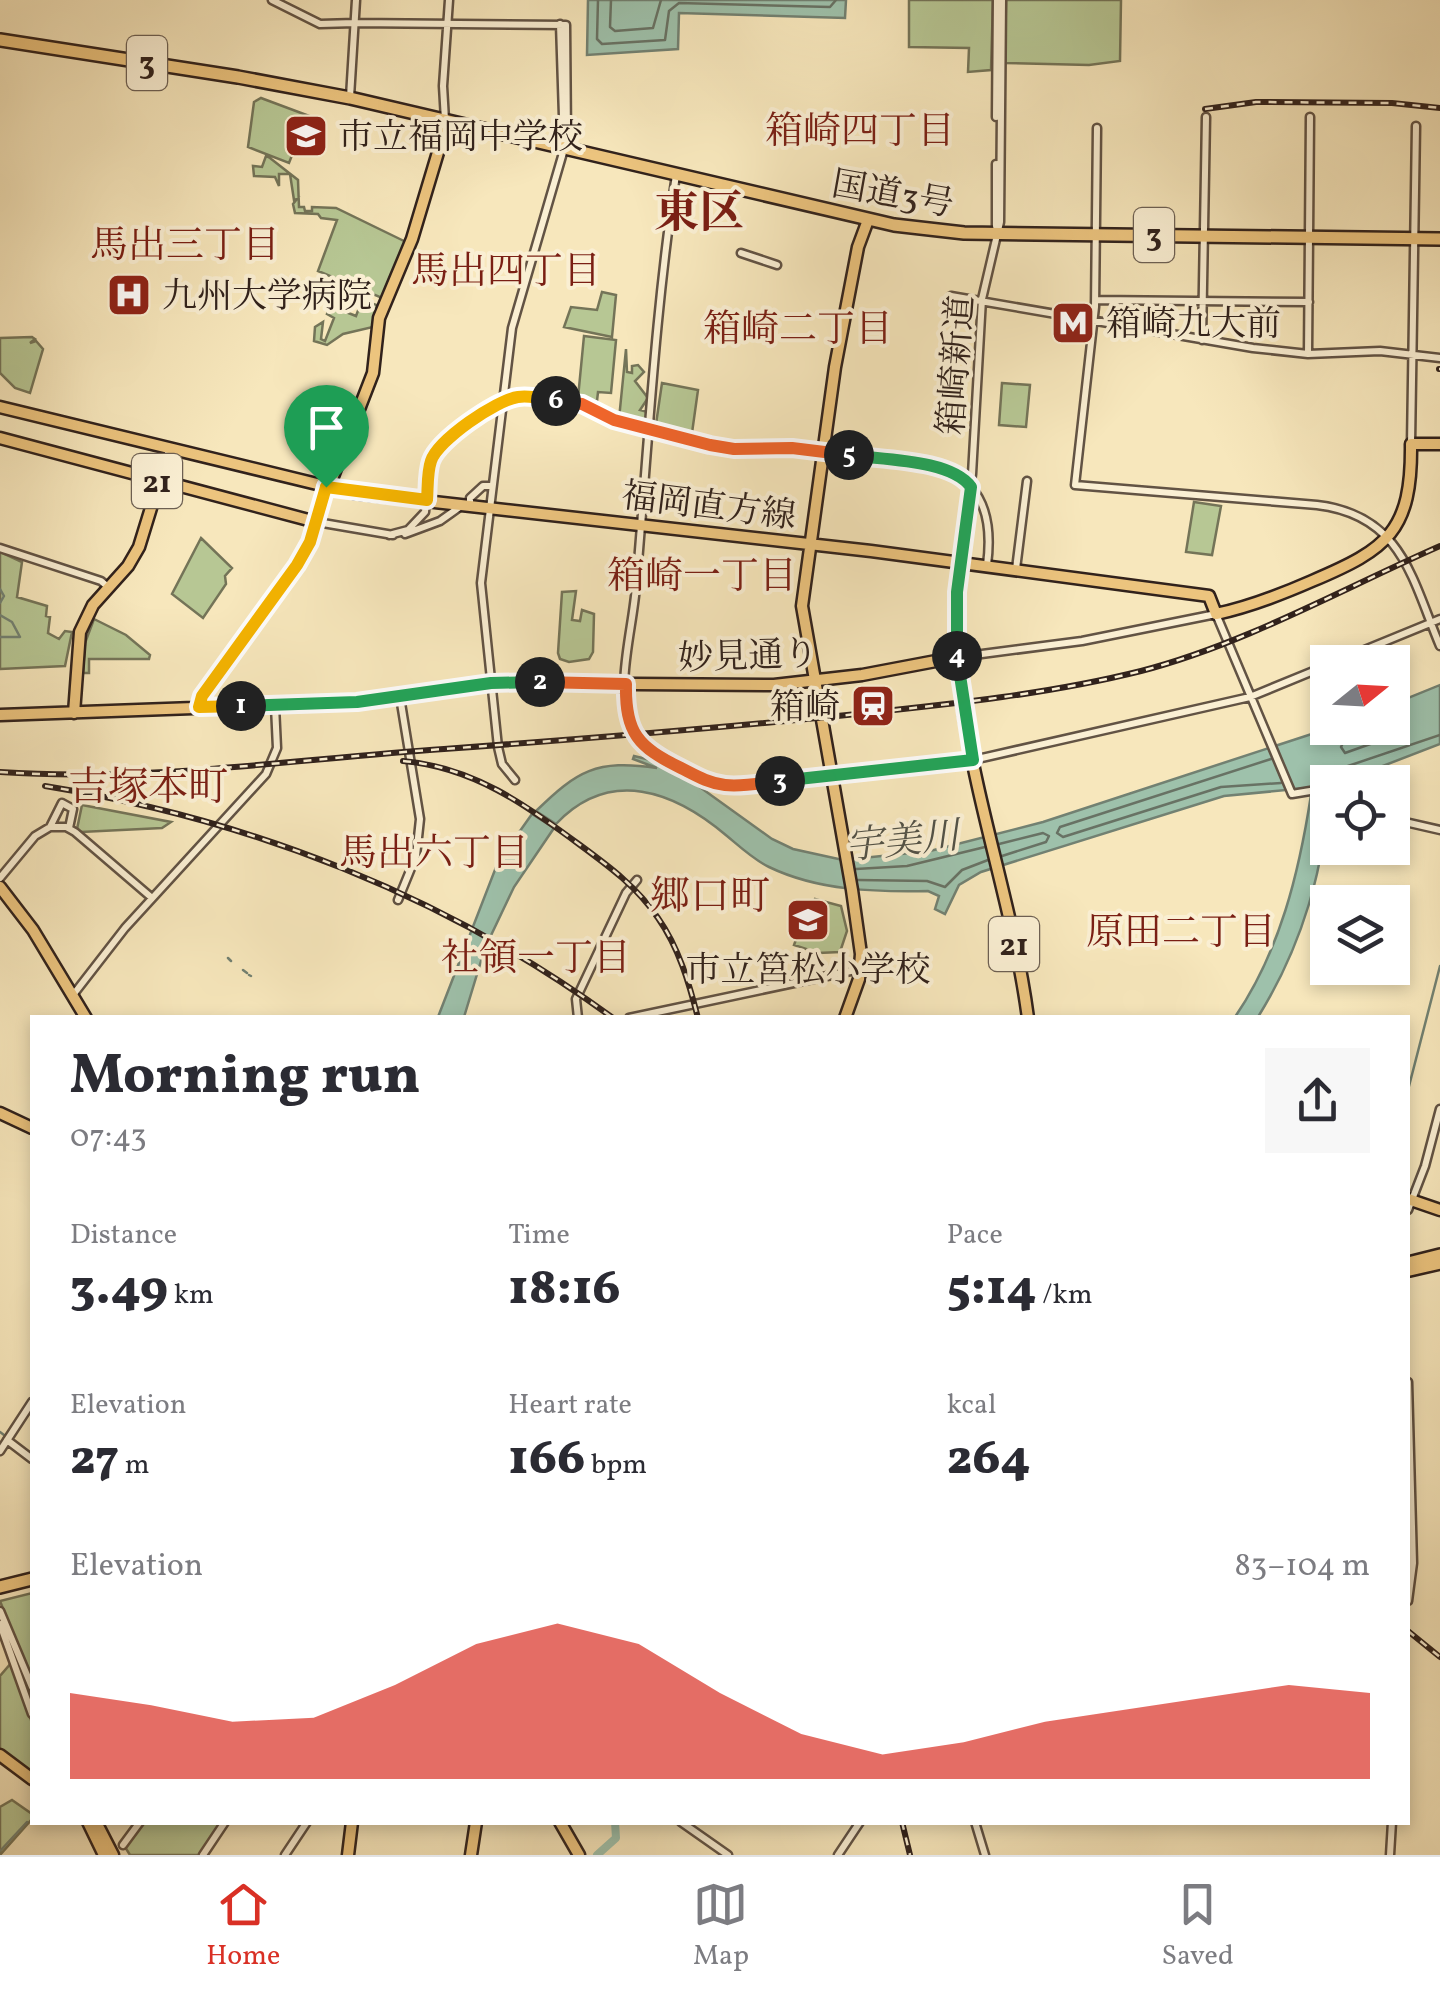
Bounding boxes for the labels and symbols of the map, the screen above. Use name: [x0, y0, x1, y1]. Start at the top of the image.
road number: 3: [127, 36, 167, 90]
district label: 箱崎四丁目: [765, 107, 955, 160]
school or university icon: 市立福岡中学校: [283, 113, 329, 159]
place label: 市立福岡中学校: [338, 115, 583, 163]
street label: 国道3号: [828, 162, 957, 230]
district label: 東区: [654, 184, 744, 247]
road number: 3: [1134, 208, 1174, 262]
district label: 馬出三丁目: [90, 221, 280, 274]
district label: 馬出四丁目: [411, 247, 601, 300]
hospital icon: 九州大学病院: [106, 272, 152, 318]
place label: 九州大学病院: [162, 274, 372, 322]
street label: 箱崎新道: [929, 294, 987, 437]
metro station icon: 箱崎九大前: [1050, 300, 1096, 346]
place label: 箱崎九大前: [1106, 302, 1281, 350]
district label: 箱崎二丁目: [703, 305, 893, 358]
pin: 6: [531, 376, 581, 426]
pin: [284, 385, 369, 488]
pin: 5: [824, 430, 874, 480]
road number: 21: [132, 454, 182, 508]
street label: 福岡直方線: [619, 473, 798, 542]
district label: 箱崎一丁目: [607, 552, 797, 605]
pin: 4: [932, 631, 982, 681]
street label: 妙見通り: [677, 632, 819, 684]
north arrow: [1310, 645, 1410, 745]
pin: 2: [515, 657, 565, 707]
pin: 1: [216, 681, 266, 731]
station icon: 箱崎: [850, 683, 896, 729]
place label: 箱崎: [770, 685, 840, 733]
pin: 3: [755, 756, 805, 806]
district label: 吉塚本町: [68, 762, 228, 818]
water label: 宇美川: [843, 811, 966, 876]
district label: 馬出六丁目: [339, 829, 529, 882]
district label: 郷口町: [650, 871, 770, 927]
school or university icon: 市立筥松小学校: [785, 897, 831, 943]
district label: 原田二丁目: [1086, 908, 1276, 961]
road number: 21: [989, 917, 1039, 971]
district label: 社領一丁目: [441, 934, 631, 987]
place label: 市立筥松小学校: [685, 948, 931, 996]

